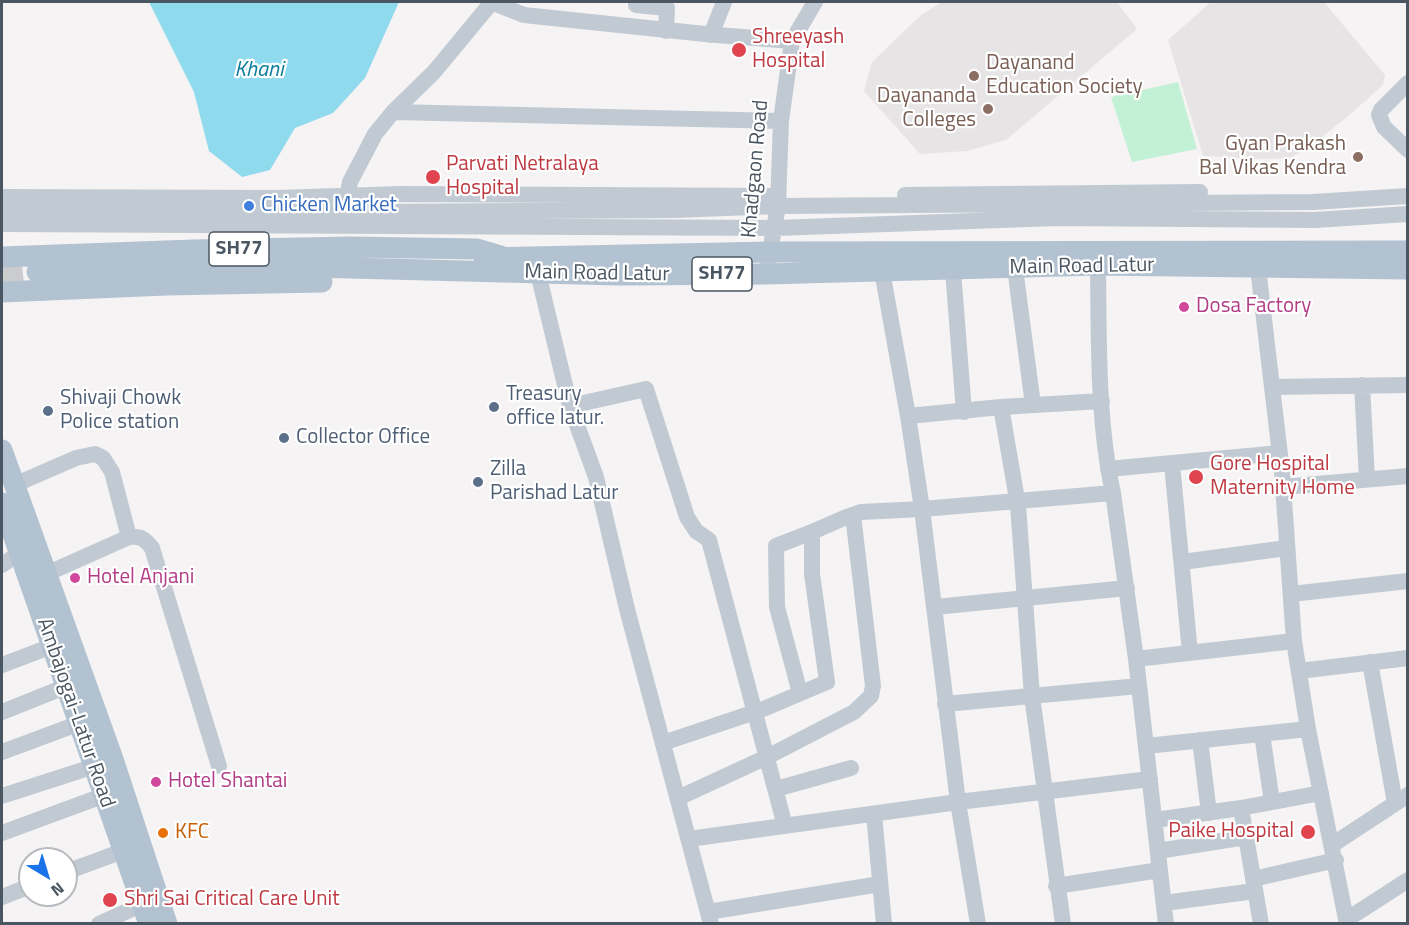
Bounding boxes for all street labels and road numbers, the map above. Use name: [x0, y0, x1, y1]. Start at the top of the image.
street label: Khadgaon Road: [737, 99, 775, 239]
road number: SH77: [209, 232, 269, 266]
street label: Main Road Latur: [1009, 253, 1155, 281]
road number: SH77: [692, 257, 752, 291]
street label: Main Road Latur: [524, 260, 670, 288]
street label: Ambajogai-Latur Road: [31, 615, 119, 811]

